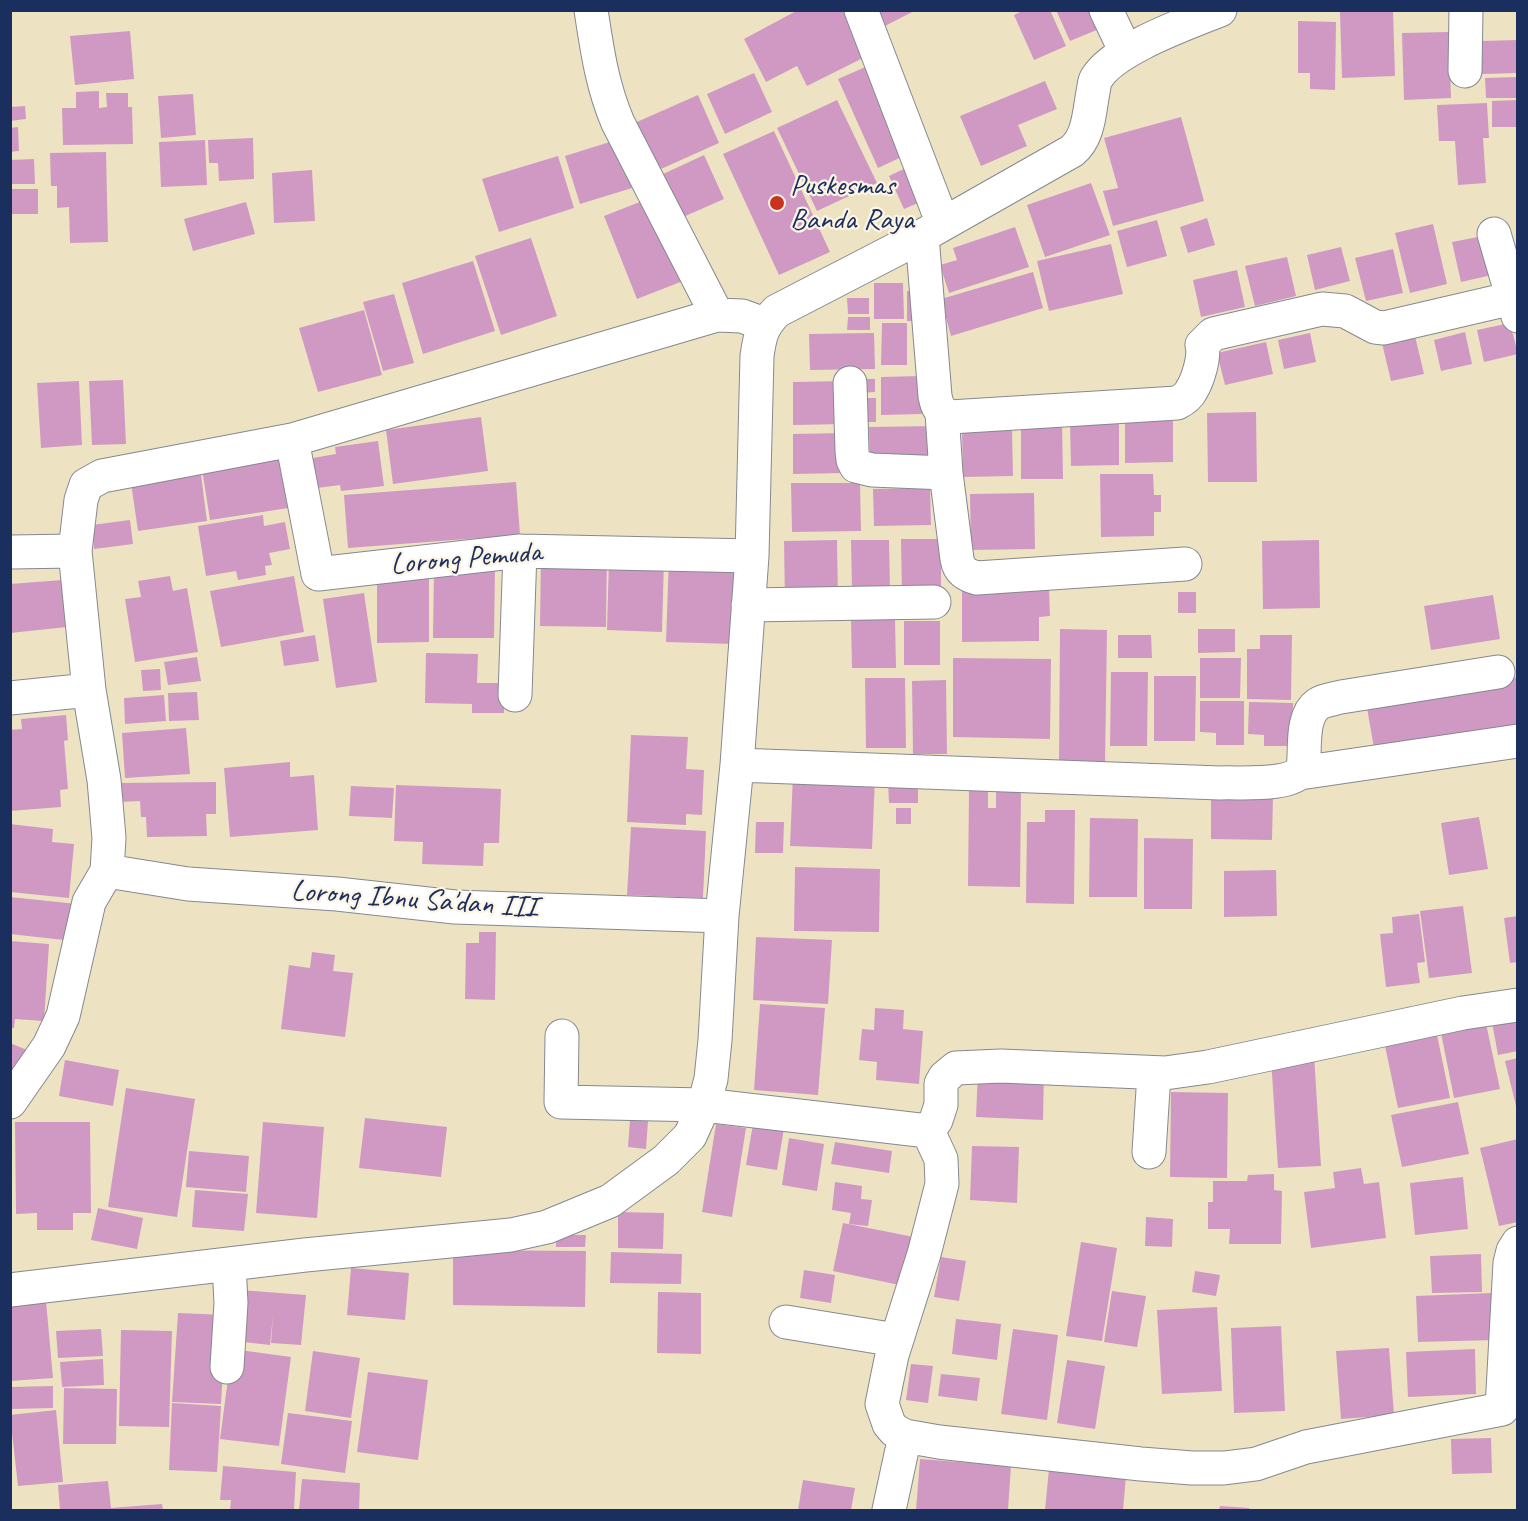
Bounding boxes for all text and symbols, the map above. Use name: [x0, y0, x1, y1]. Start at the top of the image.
place label: Puskesmas Banda Raya: [790, 168, 914, 238]
marker: Puskesmas Banda Raya: [768, 194, 786, 212]
street label: Lorong Pemuda: [389, 534, 543, 584]
street label: Lorong Ibnu Sa'dan III: [290, 873, 538, 927]

